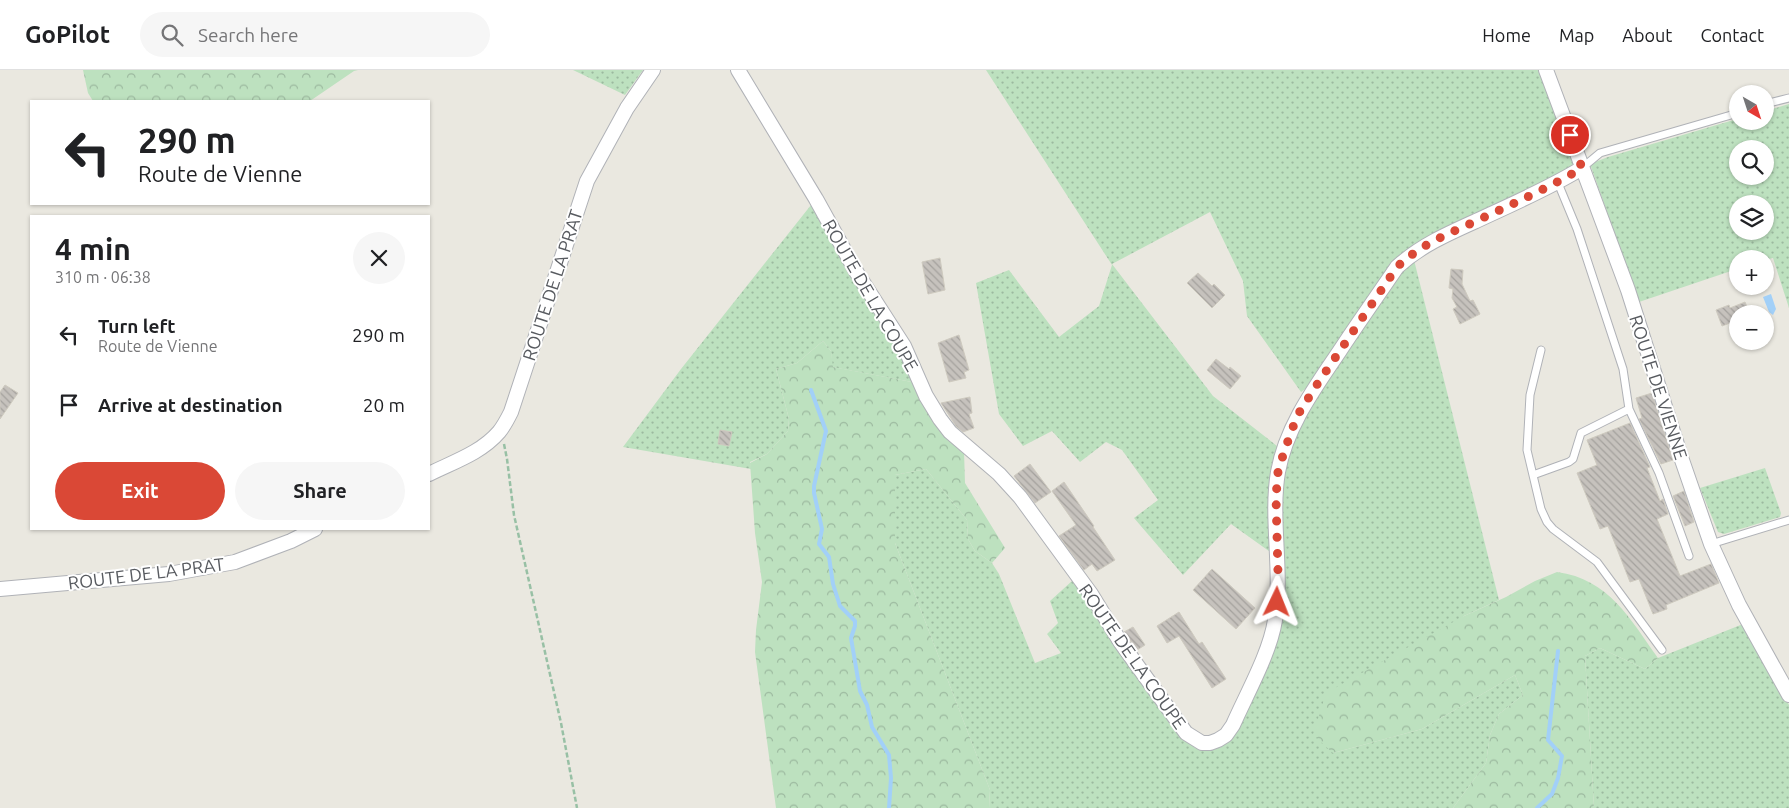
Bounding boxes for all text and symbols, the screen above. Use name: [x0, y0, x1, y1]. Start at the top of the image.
search box: [140, 12, 490, 57]
text: GoPilot: [25, 21, 110, 48]
icon: search: [158, 21, 186, 49]
text: Search here: [198, 24, 298, 46]
text: Home: [1482, 25, 1531, 45]
text: Map: [1559, 25, 1594, 45]
text: About: [1622, 25, 1672, 45]
text: Contact: [1700, 25, 1764, 45]
north arrow: [1729, 85, 1774, 130]
map controls: [1729, 85, 1774, 350]
pin: [1549, 114, 1591, 156]
icon: left: [55, 120, 120, 185]
text: 290 m: [138, 120, 236, 160]
icon: arrive: [1556, 121, 1584, 149]
button: search: [1729, 140, 1774, 185]
text: Route de Vienne: [138, 161, 302, 186]
button: layers: [1729, 195, 1774, 240]
street label: ROUTE DE LA PRAT: [518, 207, 586, 363]
street label: ROUTE DE LA COUPE: [819, 215, 923, 375]
text: 4 min: [55, 232, 131, 266]
button: close: [353, 232, 405, 284]
button: +: [1729, 250, 1774, 295]
text: 310 m · 06:38: [55, 268, 151, 286]
button: −: [1729, 305, 1774, 350]
street label: ROUTE DE VIENNE: [1626, 312, 1692, 462]
text: Turn left: [98, 315, 176, 337]
icon: left: [55, 321, 83, 349]
text: 290 m: [352, 324, 405, 346]
text: Route de Vienne: [98, 337, 218, 355]
icon: arrive: [55, 391, 83, 419]
text: Arrive at destination: [98, 394, 283, 416]
text: 20 m: [363, 394, 405, 416]
button: Exit: [55, 462, 225, 520]
button: Share: [235, 462, 405, 520]
street label: ROUTE DE LA PRAT: [67, 553, 225, 593]
position arrow: [1250, 575, 1302, 627]
street label: ROUTE DE LA COUPE: [1075, 580, 1191, 732]

